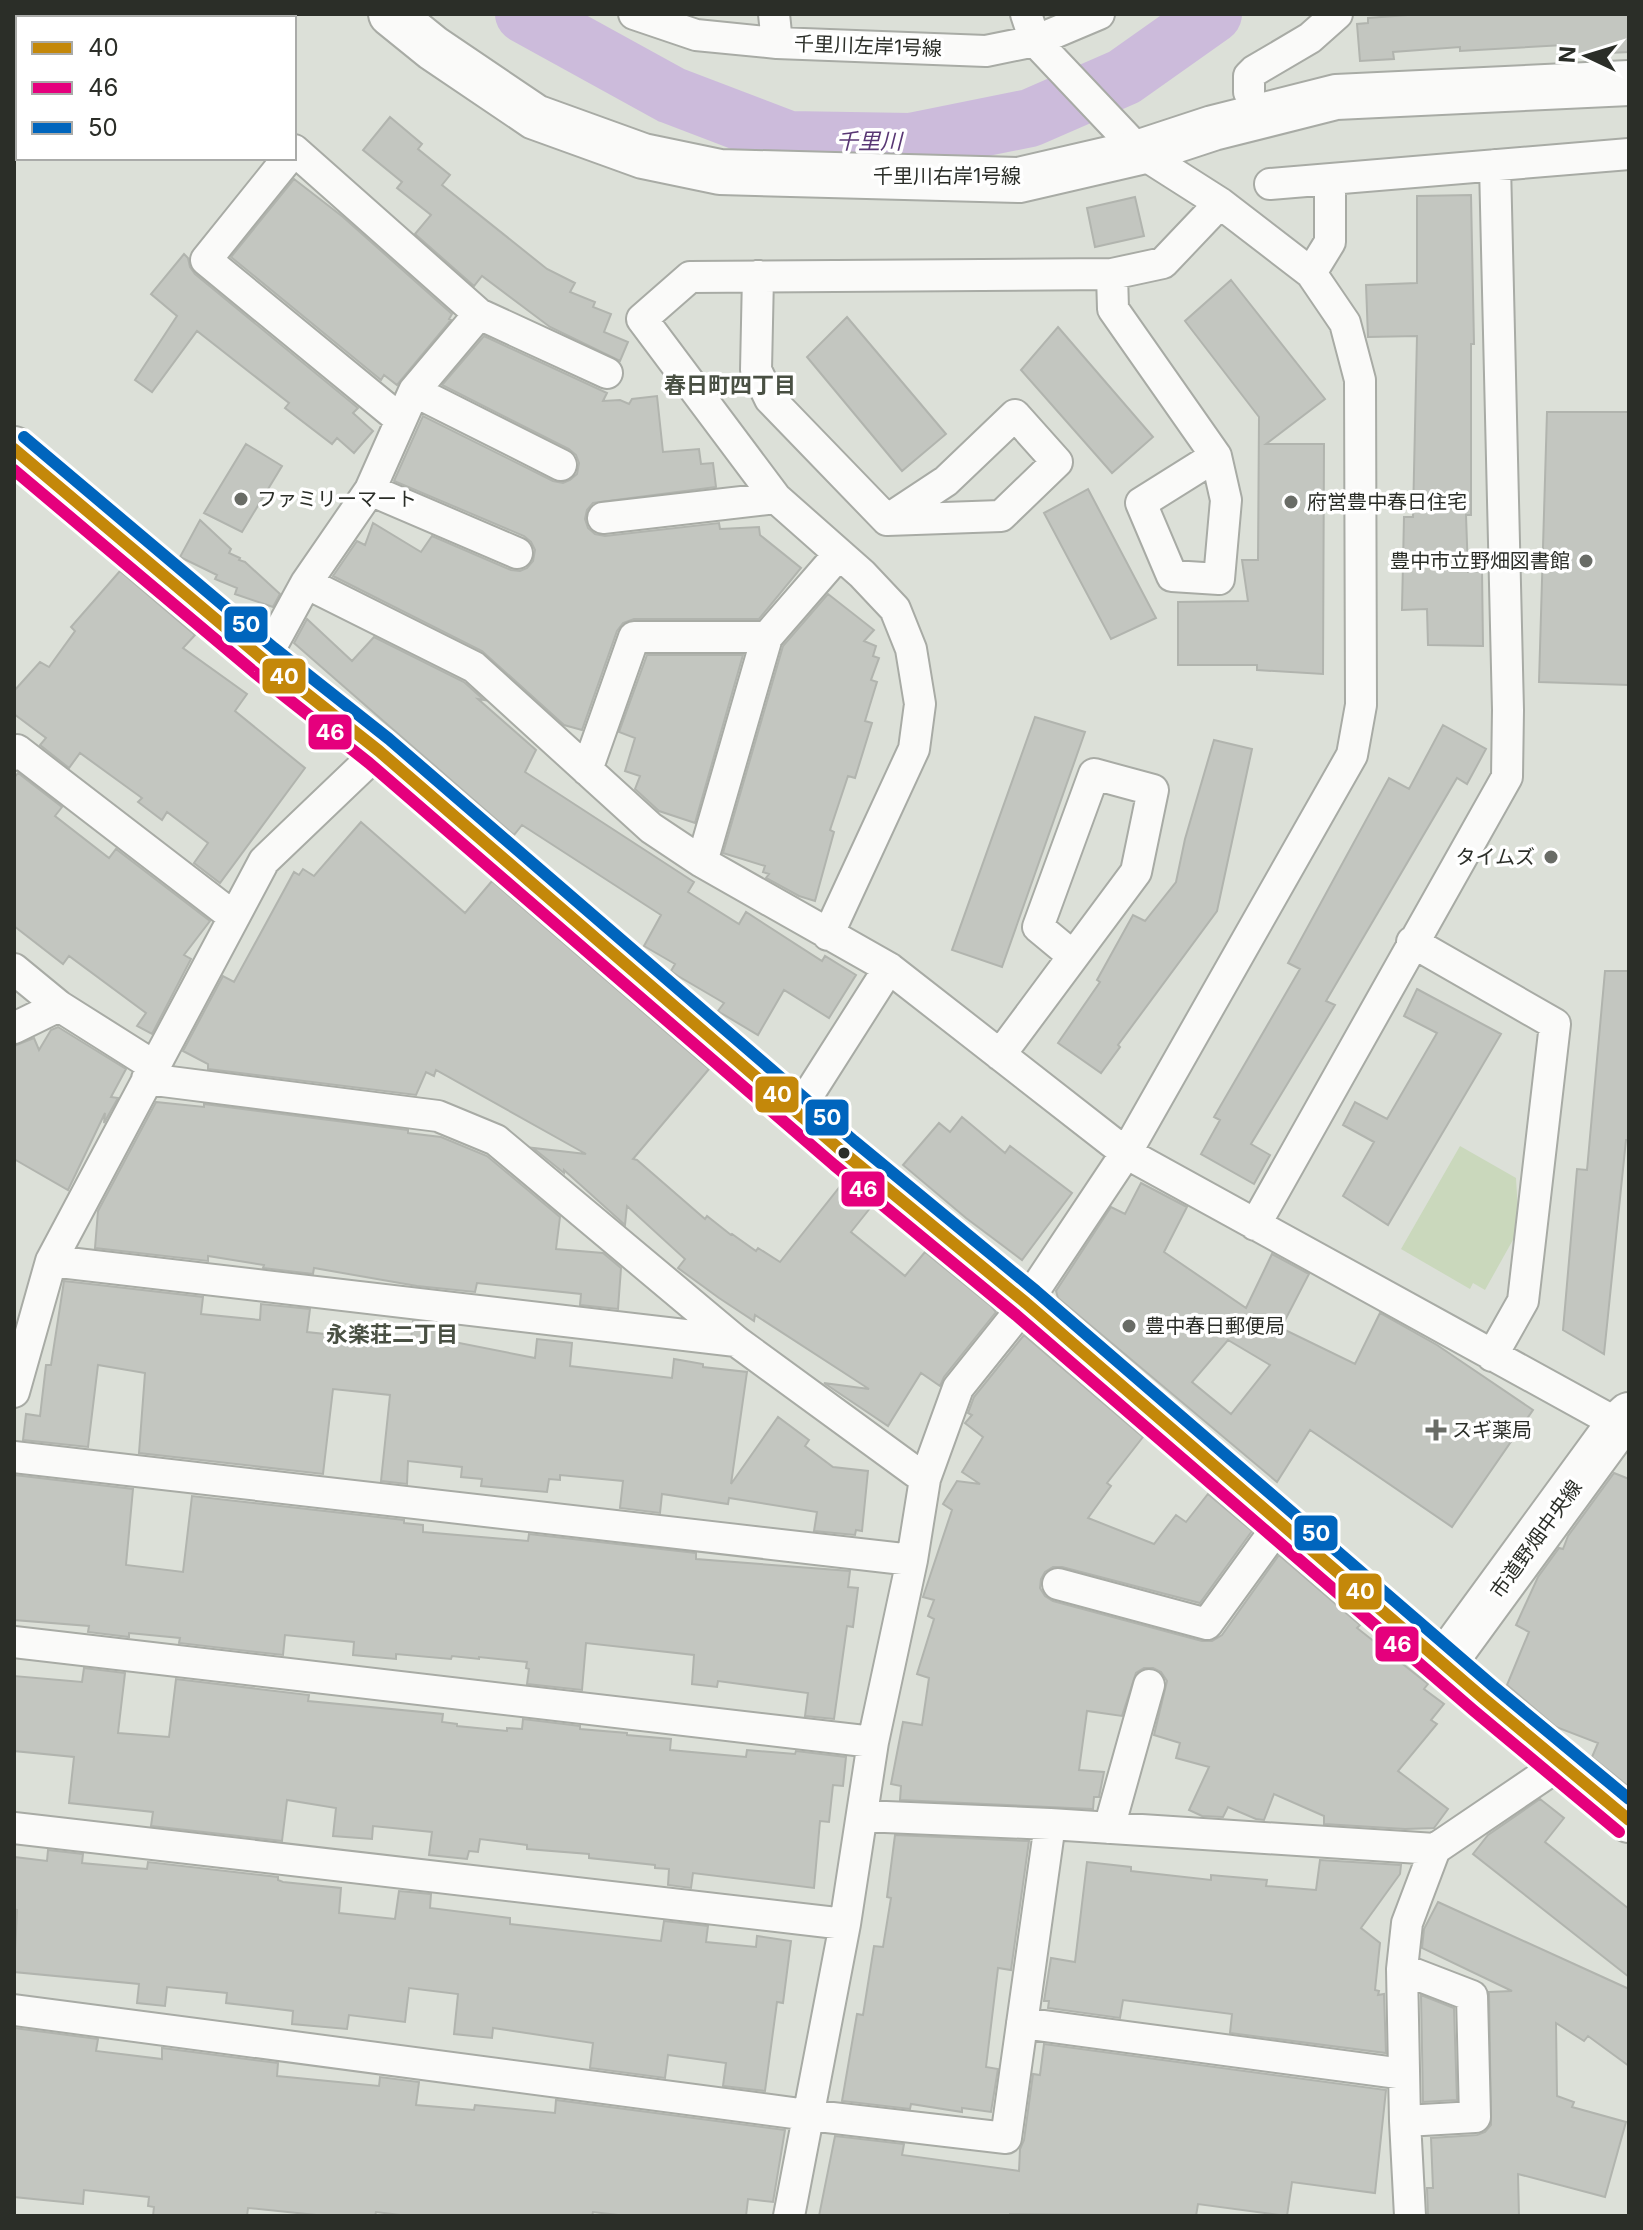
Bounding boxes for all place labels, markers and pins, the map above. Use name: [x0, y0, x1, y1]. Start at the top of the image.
place label: ファミリーマート: [257, 487, 417, 511]
marker: ファミリーマート: [232, 490, 250, 508]
place label: 府営豊中春日住宅: [1307, 490, 1467, 514]
marker: 府営豊中春日住宅: [1282, 493, 1300, 511]
place label: 豊中市立野畑図書館: [1390, 549, 1570, 573]
marker: 豊中市立野畑図書館: [1577, 552, 1595, 570]
place label: タイムズ: [1455, 845, 1535, 869]
marker: タイムズ: [1542, 848, 1560, 866]
unlabelled marker: [836, 1145, 852, 1161]
place label: 豊中春日郵便局: [1145, 1314, 1285, 1338]
marker: 豊中春日郵便局: [1120, 1317, 1138, 1335]
place label: スギ薬局: [1452, 1418, 1532, 1442]
marker: スギ薬局: [1427, 1421, 1445, 1439]

